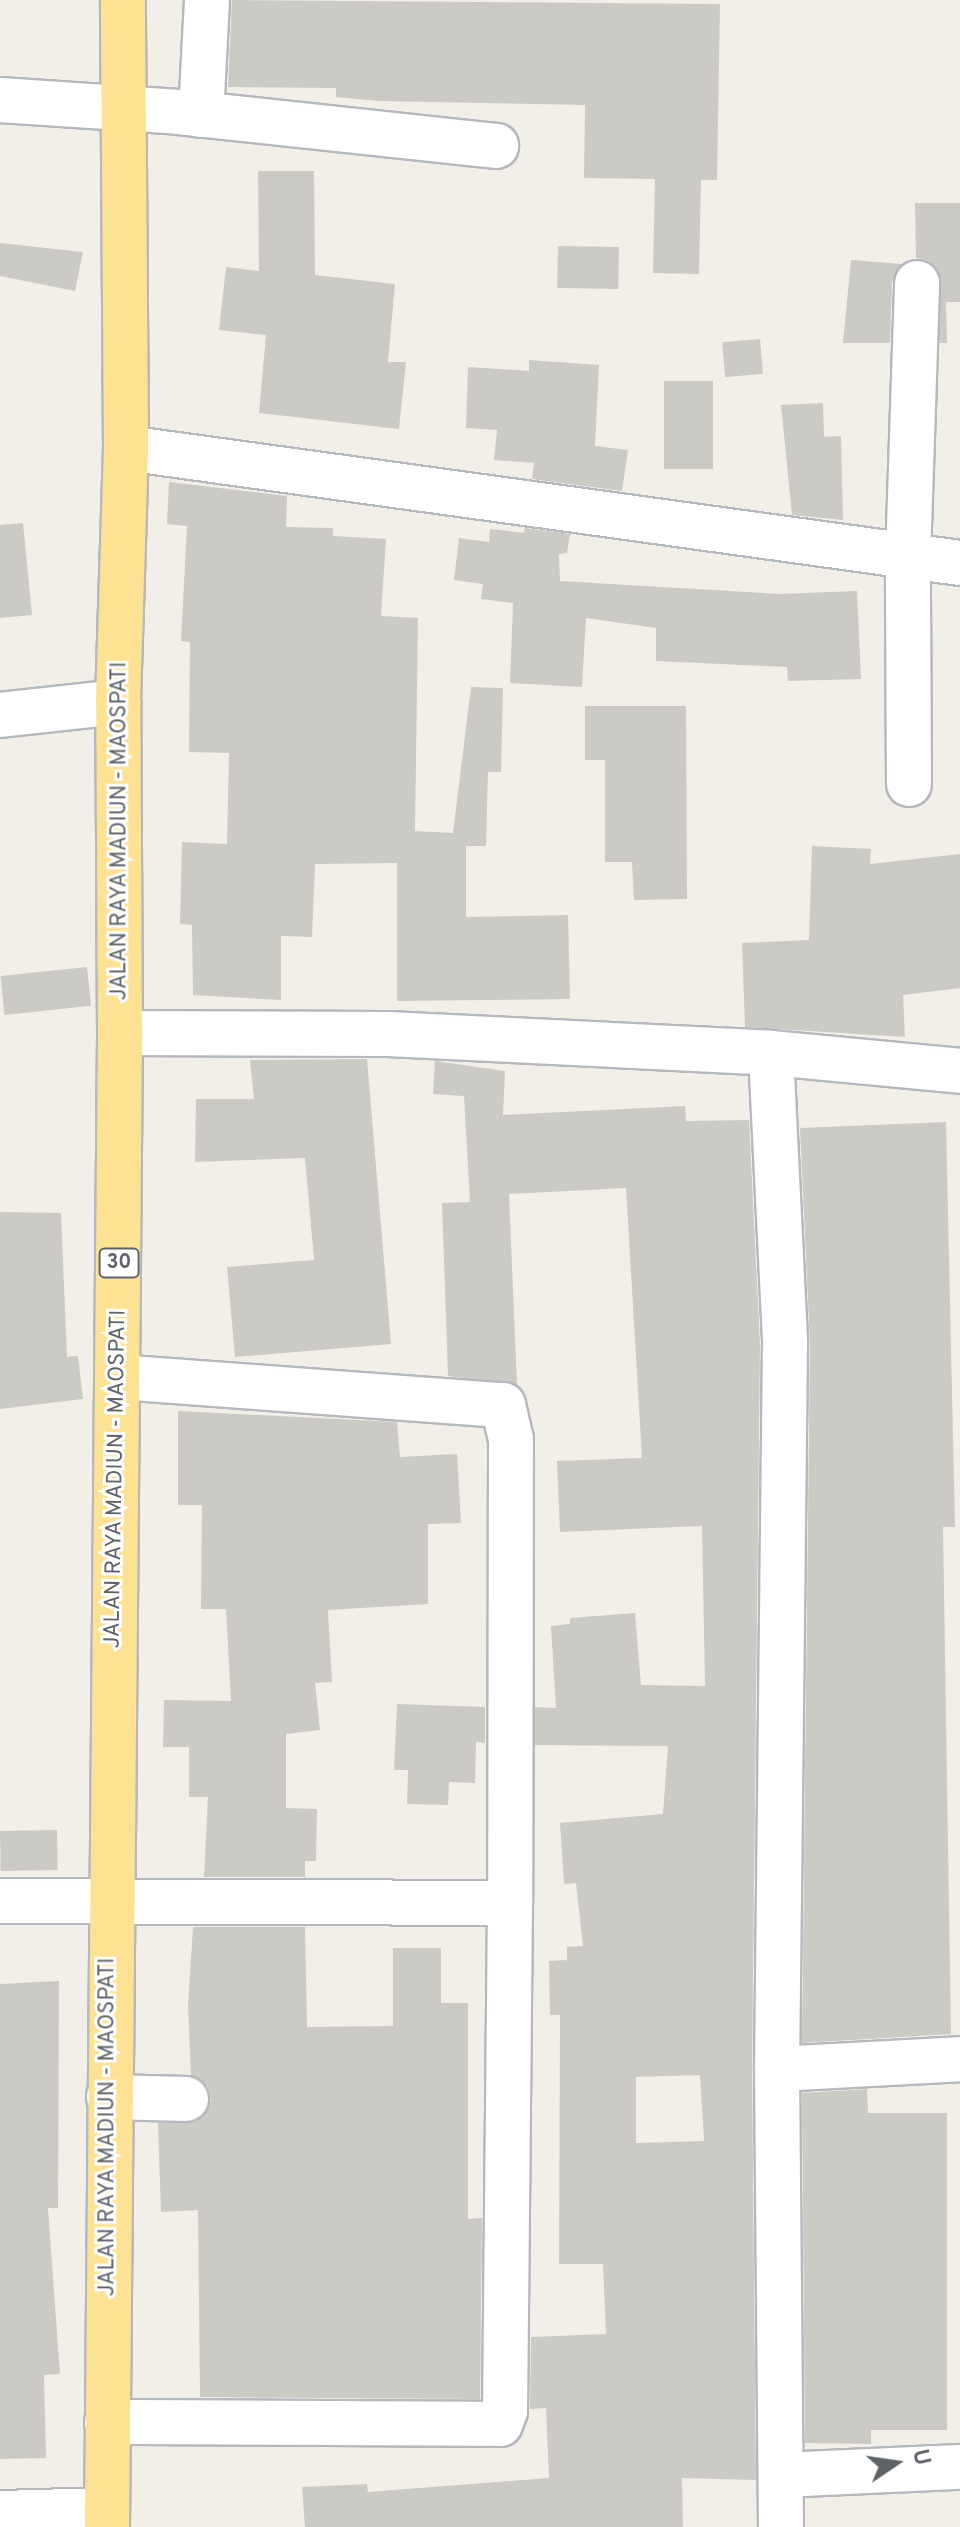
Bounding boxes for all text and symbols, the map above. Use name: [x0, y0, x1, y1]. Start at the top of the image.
street label: JALAN RAYA MADIUN - MAOSPATI: [107, 661, 133, 1001]
road number: 30: [97, 1247, 141, 1279]
street label: JALAN RAYA MADIUN - MAOSPATI: [100, 1309, 132, 1649]
street label: JALAN RAYA MADIUN - MAOSPATI: [95, 1957, 121, 2297]
north arrow: [856, 2423, 936, 2503]
text: U: [905, 2447, 935, 2468]

